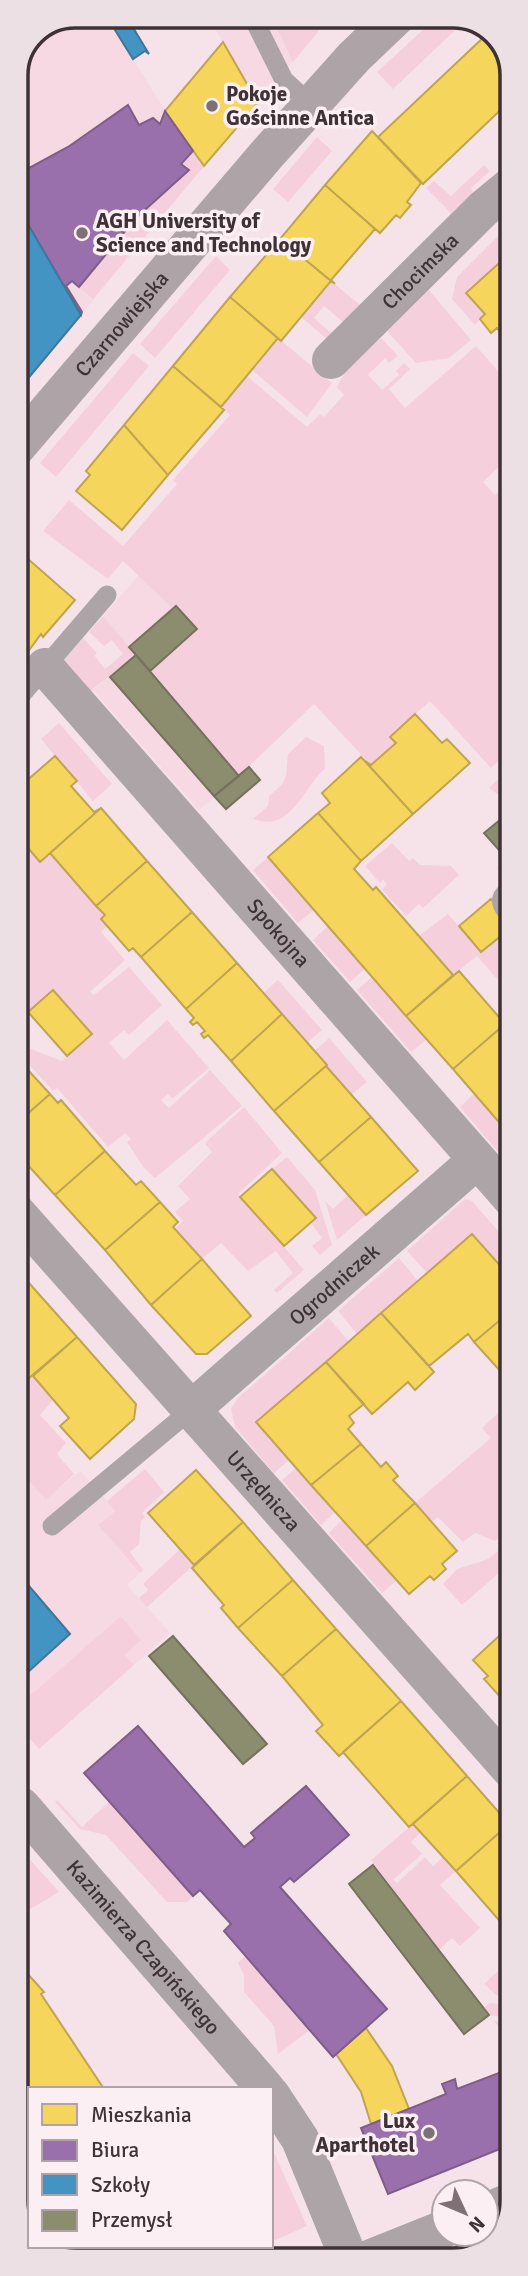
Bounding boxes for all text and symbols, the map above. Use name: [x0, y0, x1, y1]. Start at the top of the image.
place label: Pokoje Gościnne Antica: [226, 81, 374, 131]
marker: Pokoje Gościnne Antica: [204, 98, 220, 114]
place label: AGH University of Science and Technology: [96, 208, 312, 258]
marker: AGH University of Science and Technology: [74, 225, 90, 241]
street label: Chocimska: [376, 227, 464, 315]
street label: Czarnowiejska: [70, 266, 174, 382]
street label: Spokojna: [241, 893, 316, 973]
street label: Ogrodniczek: [284, 1238, 385, 1331]
street label: Urzędnicza: [221, 1445, 306, 1537]
street label: Kazimierza Czapińskiego: [61, 1855, 226, 2040]
legend: [28, 2087, 273, 2248]
text: Mieszkania: [91, 2102, 192, 2128]
place label: Lux Aparthotel: [315, 2108, 416, 2158]
marker: Lux Aparthotel: [421, 2125, 437, 2141]
text: Biura: [91, 2137, 139, 2163]
text: Szkoły: [91, 2172, 150, 2198]
north arrow: [430, 2178, 500, 2248]
text: Przemysł: [91, 2207, 172, 2233]
text: N: [463, 2211, 490, 2237]

